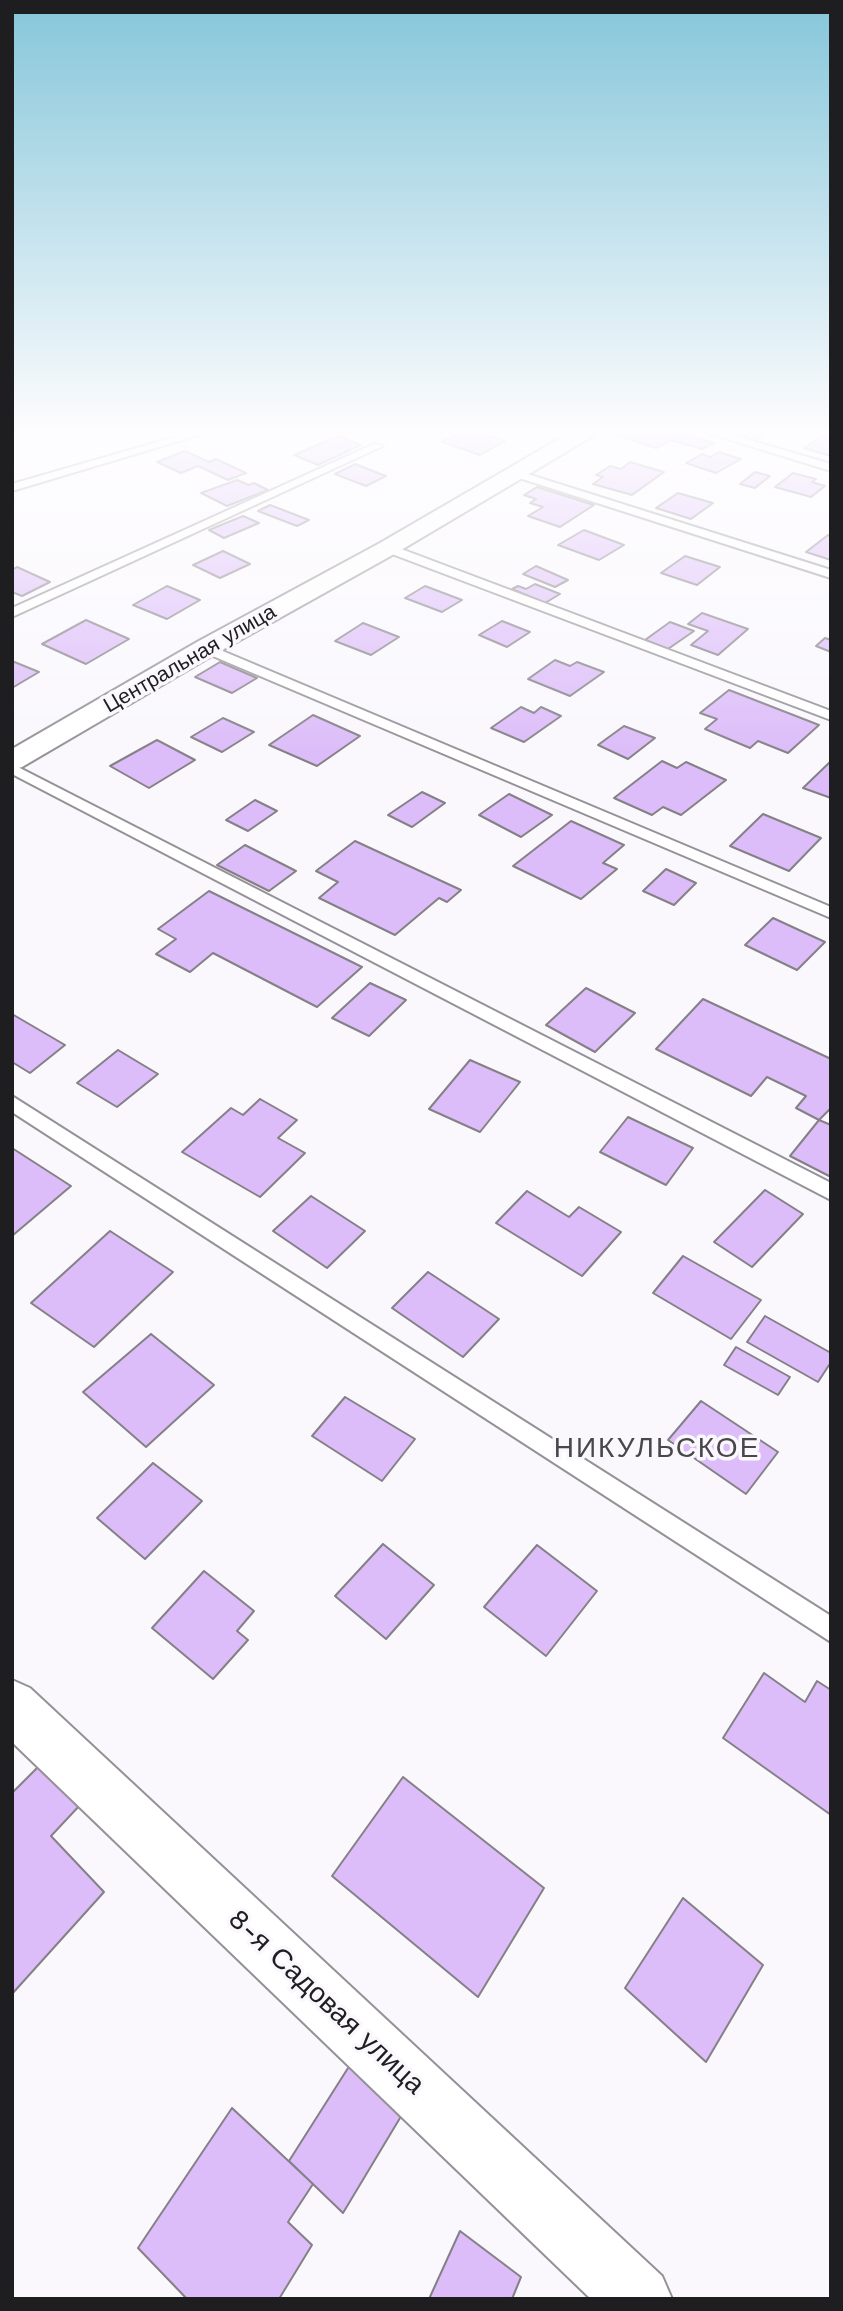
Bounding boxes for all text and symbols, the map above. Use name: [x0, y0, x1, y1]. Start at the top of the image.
street label: Центральная улица: [99, 599, 281, 719]
district label: НИКУЛЬСКОЕ: [555, 1432, 759, 1466]
street label: 8-я Садовая улица: [221, 1902, 431, 2102]

